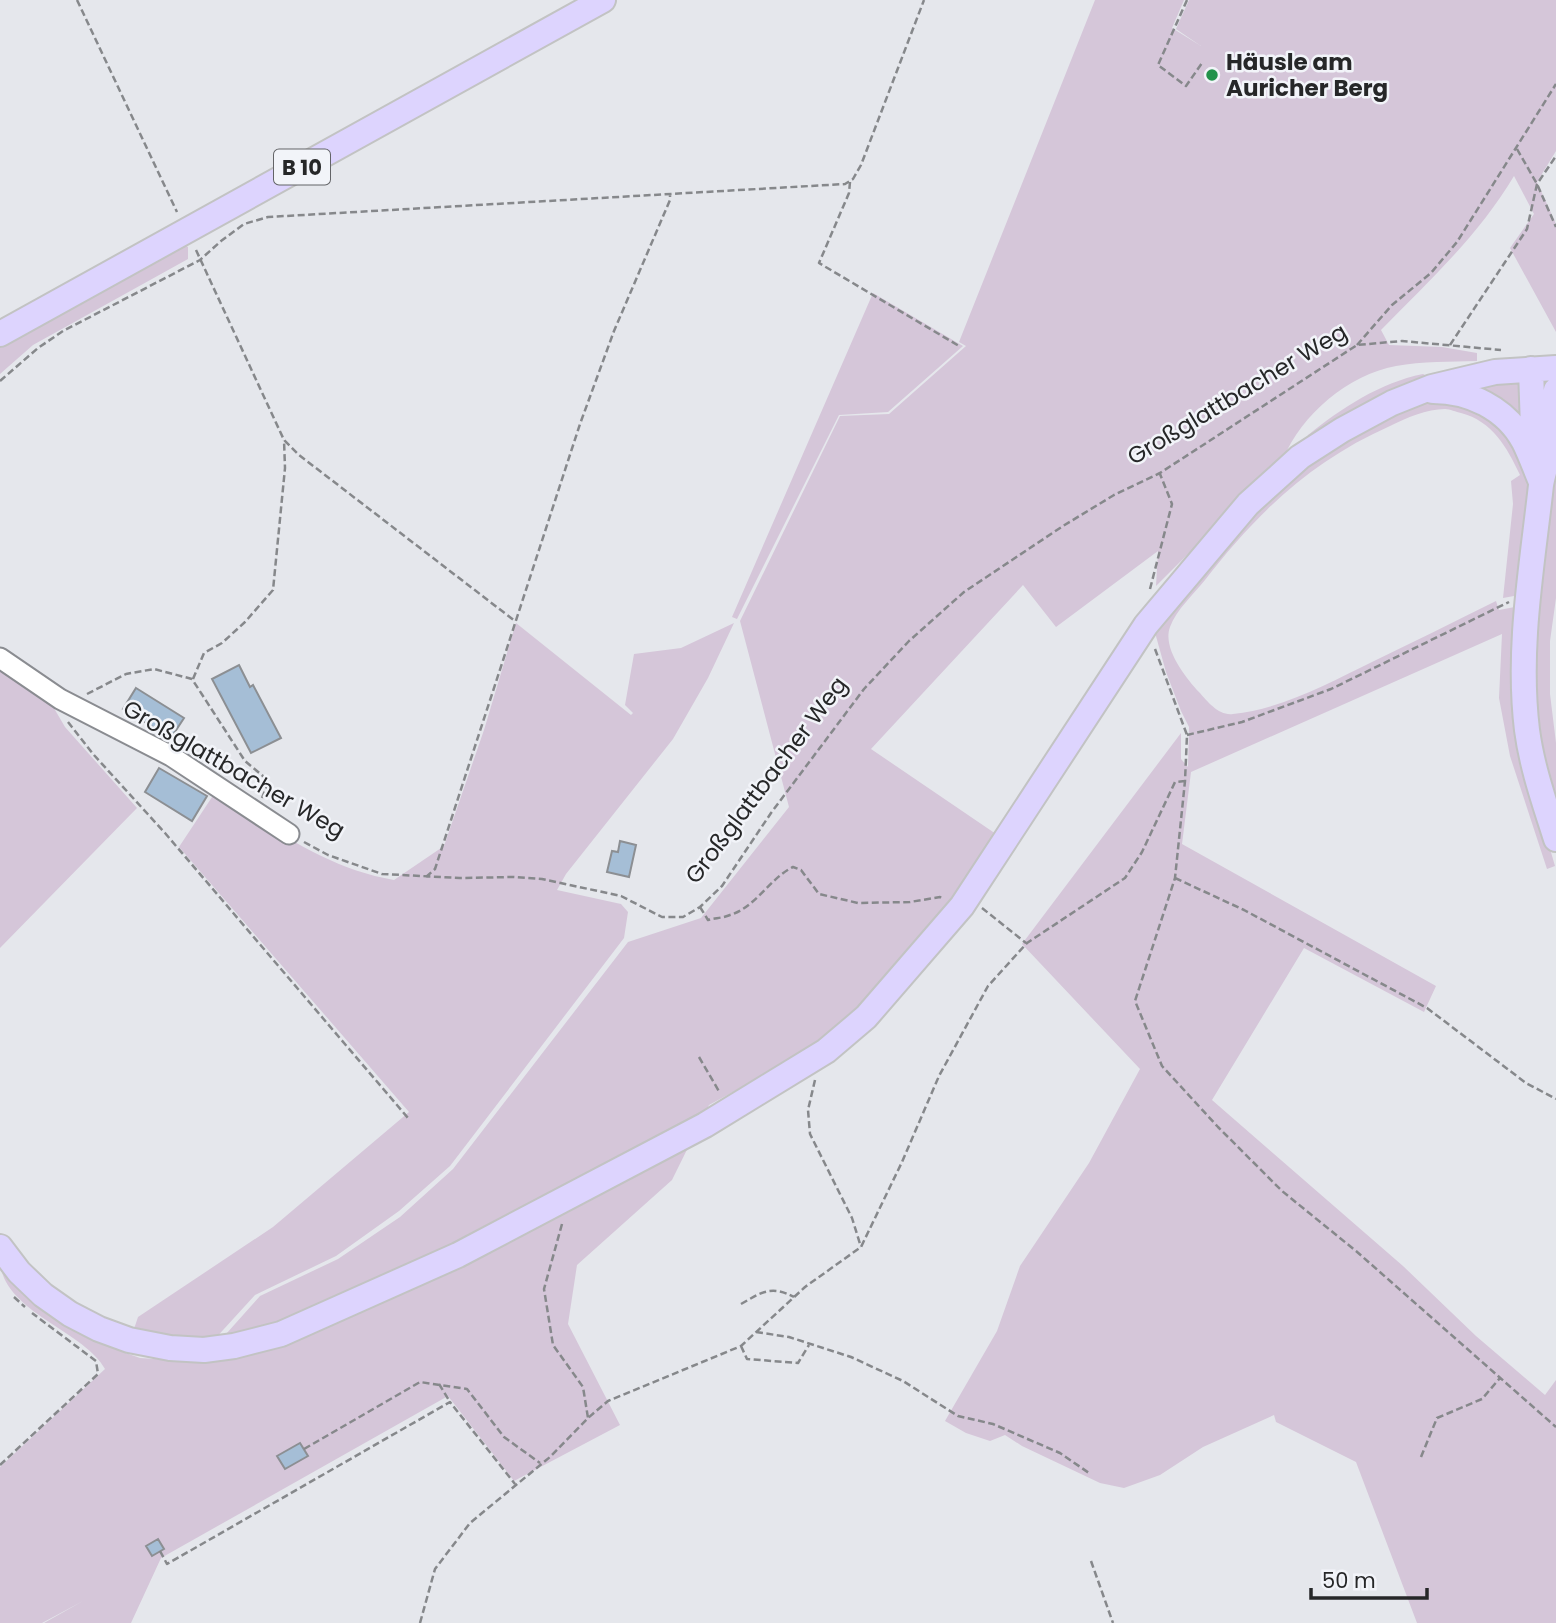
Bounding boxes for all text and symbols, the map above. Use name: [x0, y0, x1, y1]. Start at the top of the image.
place label: Häusle am Auricher Berg: [1226, 46, 1388, 104]
marker: Häusle am Auricher Berg: [1204, 67, 1220, 83]
road number: B 10: [274, 150, 330, 184]
street label: Großglattbacher Weg: [1121, 316, 1353, 472]
street label: Großglattbacher Weg: [678, 670, 854, 890]
street label: Großglattbacher Weg: [117, 692, 351, 846]
scale bar: [1311, 1556, 1426, 1600]
text: 50 m: [1322, 1566, 1376, 1595]

